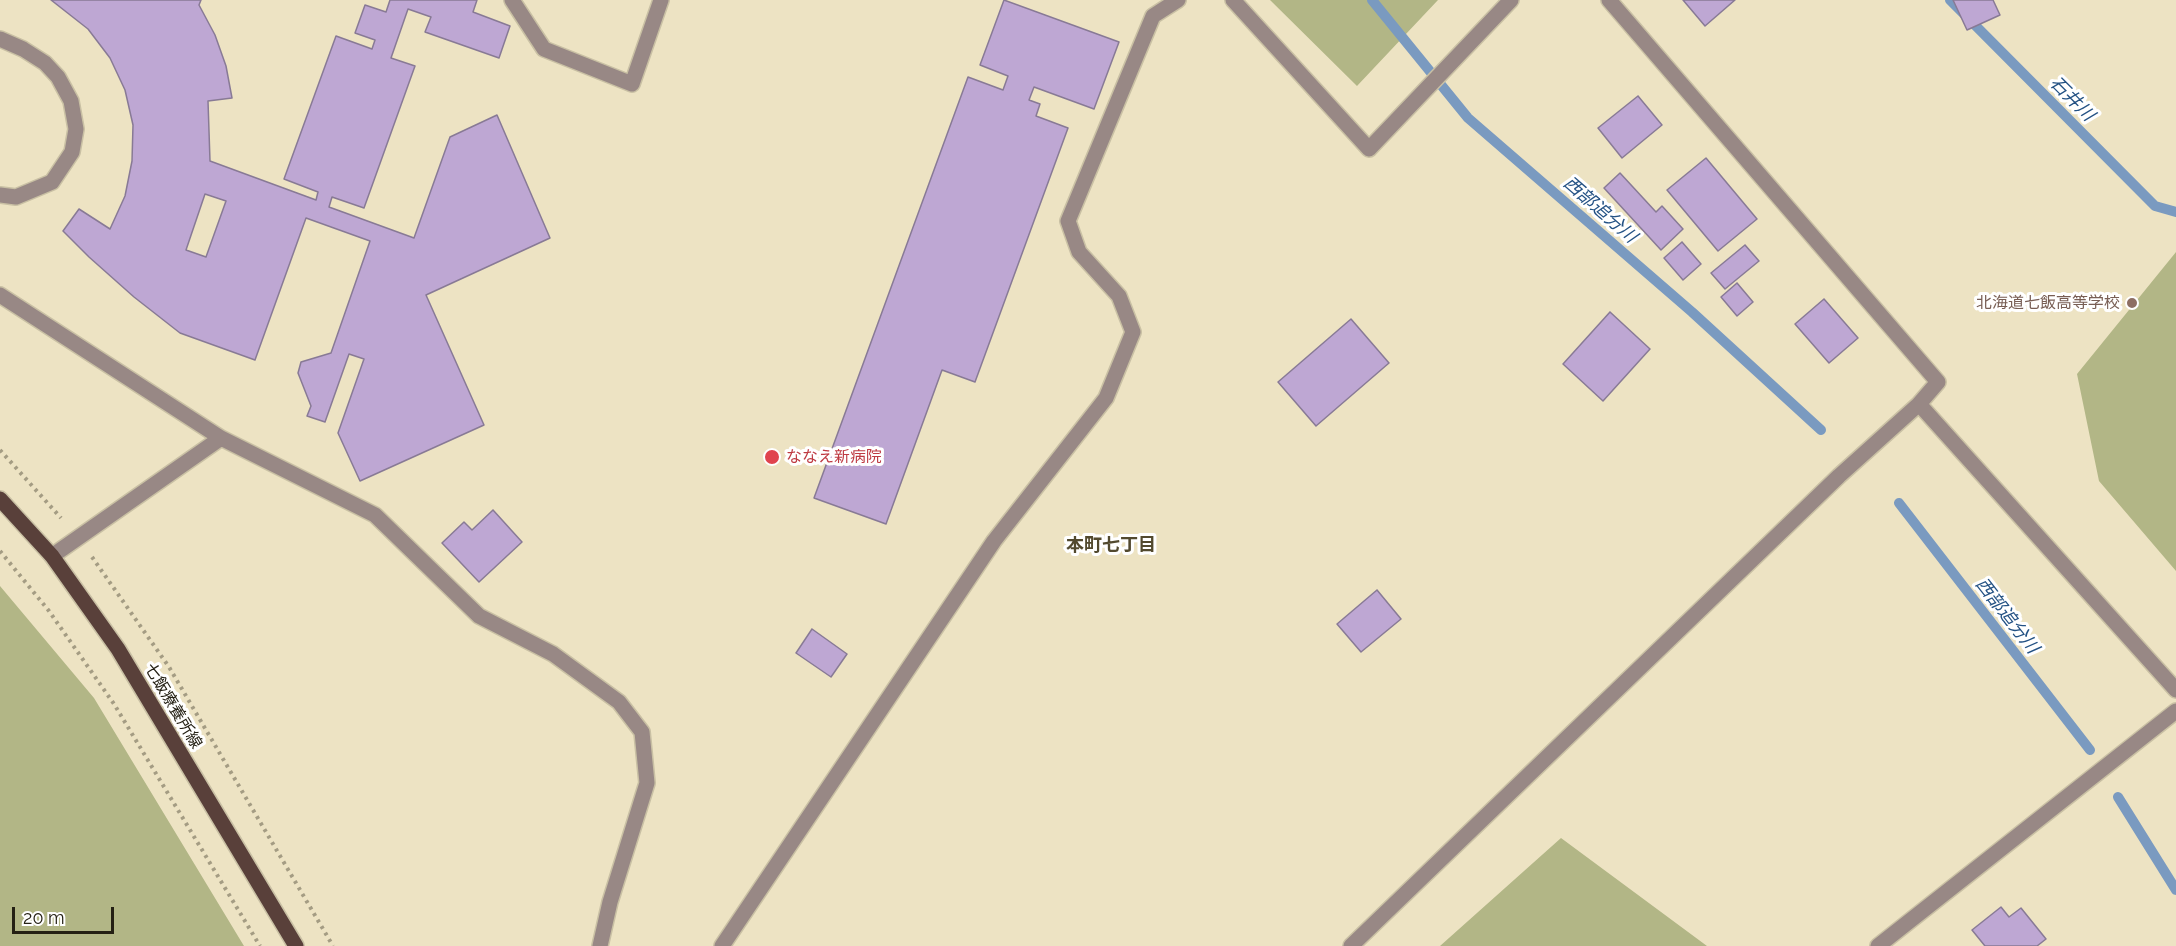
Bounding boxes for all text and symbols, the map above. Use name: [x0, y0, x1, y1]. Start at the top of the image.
water label: 石井川: [2045, 72, 2099, 126]
water label: 西部追分川: [1559, 172, 1641, 248]
place label: 北海道七飯高等学校: [1976, 293, 2120, 313]
marker: 北海道七飯高等学校: [2125, 296, 2139, 310]
place label: ななえ新病院: [786, 447, 882, 467]
marker: ななえ新病院: [763, 448, 781, 466]
district label: 本町七丁目: [1066, 535, 1156, 557]
water label: 西部追分川: [1971, 574, 2043, 658]
street label: 七飯療養所線: [140, 660, 206, 752]
scale bar: [15, 895, 117, 933]
text: 20 m: [23, 907, 65, 928]

